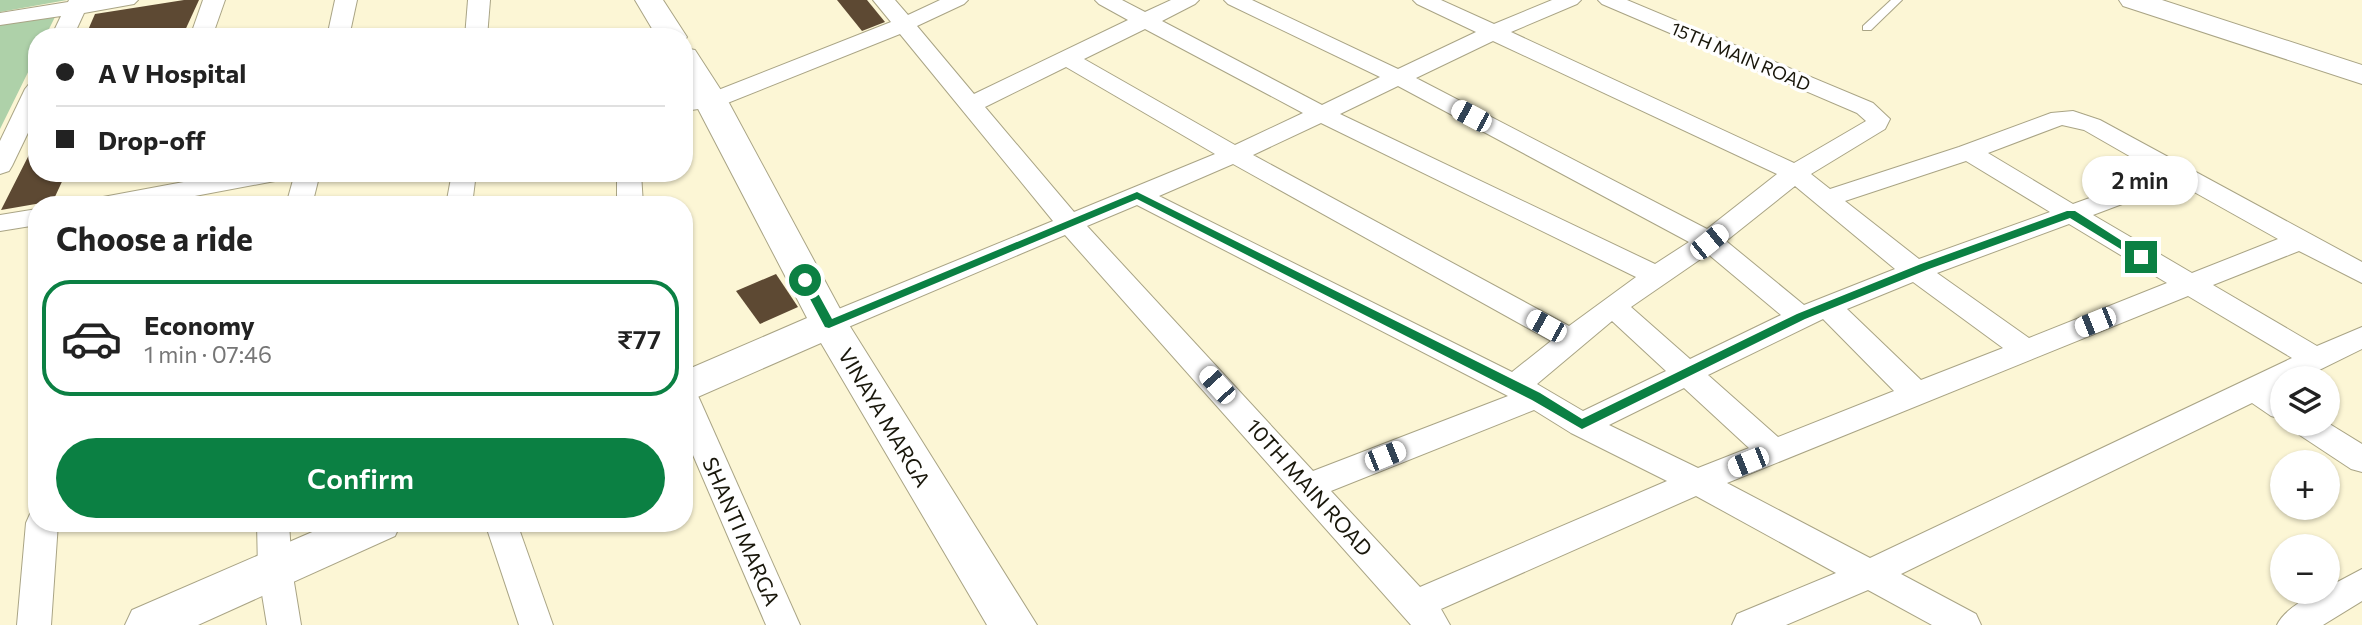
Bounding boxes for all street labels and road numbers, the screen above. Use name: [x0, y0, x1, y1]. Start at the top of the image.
street label: 15TH MAIN ROAD: [1668, 17, 1814, 95]
street label: VINAYA MARGA: [834, 343, 936, 491]
street label: 10TH MAIN ROAD: [1242, 413, 1378, 561]
street label: SHANTI MARGA: [698, 453, 786, 609]

